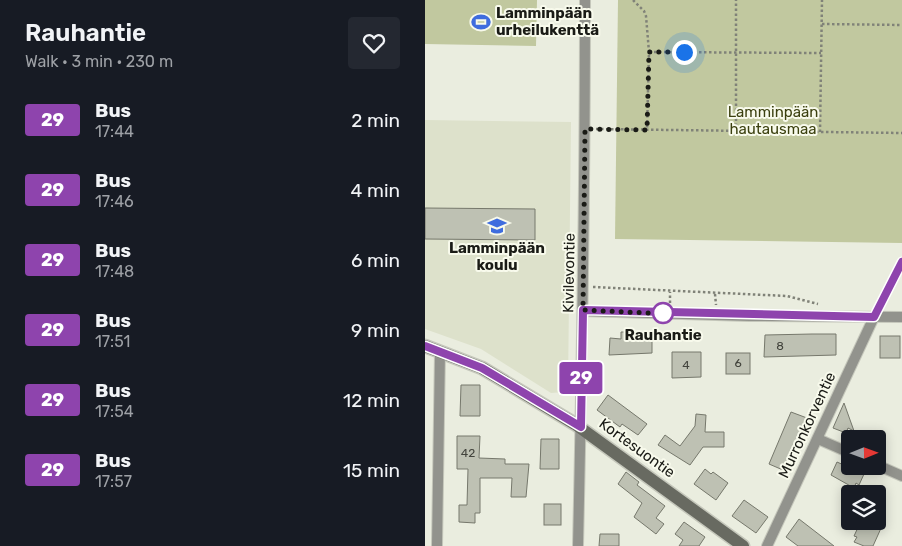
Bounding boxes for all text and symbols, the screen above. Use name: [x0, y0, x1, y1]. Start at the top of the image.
place label: Lamminpään urheilukenttä: [496, 4, 599, 39]
sports icon: Lamminpään urheilukenttä: [470, 11, 492, 33]
button: heart: [348, 17, 400, 69]
text: Rauhantie: [25, 19, 146, 47]
your location: [672, 40, 697, 65]
text: Walk · 3 min · 230 m: [25, 52, 173, 71]
text: Bus: [95, 99, 131, 122]
park label: Lamminpään hautausmaa: [728, 103, 818, 138]
text: 29: [41, 109, 64, 131]
text: 2 min: [351, 109, 400, 132]
text: 17:44: [95, 122, 134, 141]
text: Bus: [95, 169, 131, 192]
text: 29: [41, 179, 64, 201]
text: 4 min: [351, 179, 400, 202]
text: 17:46: [95, 192, 134, 211]
school or university icon: Lamminpään koulu: [486, 215, 508, 237]
street label: Kivilevontie: [559, 233, 579, 313]
text: Bus: [95, 239, 131, 262]
place label: Lamminpään koulu: [449, 239, 545, 274]
text: 29: [41, 249, 64, 271]
text: 6 min: [351, 249, 400, 272]
text: 17:48: [95, 262, 134, 281]
marker: Rauhantie: [652, 302, 674, 324]
text: Bus: [95, 309, 131, 332]
text: 29: [41, 319, 64, 341]
text: 9 min: [351, 319, 400, 342]
place label: Rauhantie: [624, 326, 702, 344]
text: 17:51: [95, 332, 130, 351]
house number: 8: [776, 339, 784, 353]
house number: 6: [734, 356, 742, 370]
house number: 4: [682, 358, 690, 372]
line badge: 29: [559, 362, 603, 394]
text: 29: [569, 367, 593, 389]
street label: Murronkorventie: [775, 369, 839, 481]
text: Bus: [95, 379, 131, 402]
text: 29: [41, 389, 64, 411]
text: 12 min: [343, 389, 400, 412]
text: 17:54: [95, 402, 134, 421]
street label: Kortesuontie: [596, 414, 678, 482]
north arrow: [841, 430, 886, 475]
map controls: [841, 430, 886, 530]
house number: 42: [461, 446, 475, 460]
text: Bus: [95, 449, 131, 472]
text: 29: [41, 459, 64, 481]
text: 15 min: [343, 459, 400, 482]
text: 17:57: [95, 472, 132, 491]
button: layers: [841, 485, 886, 530]

